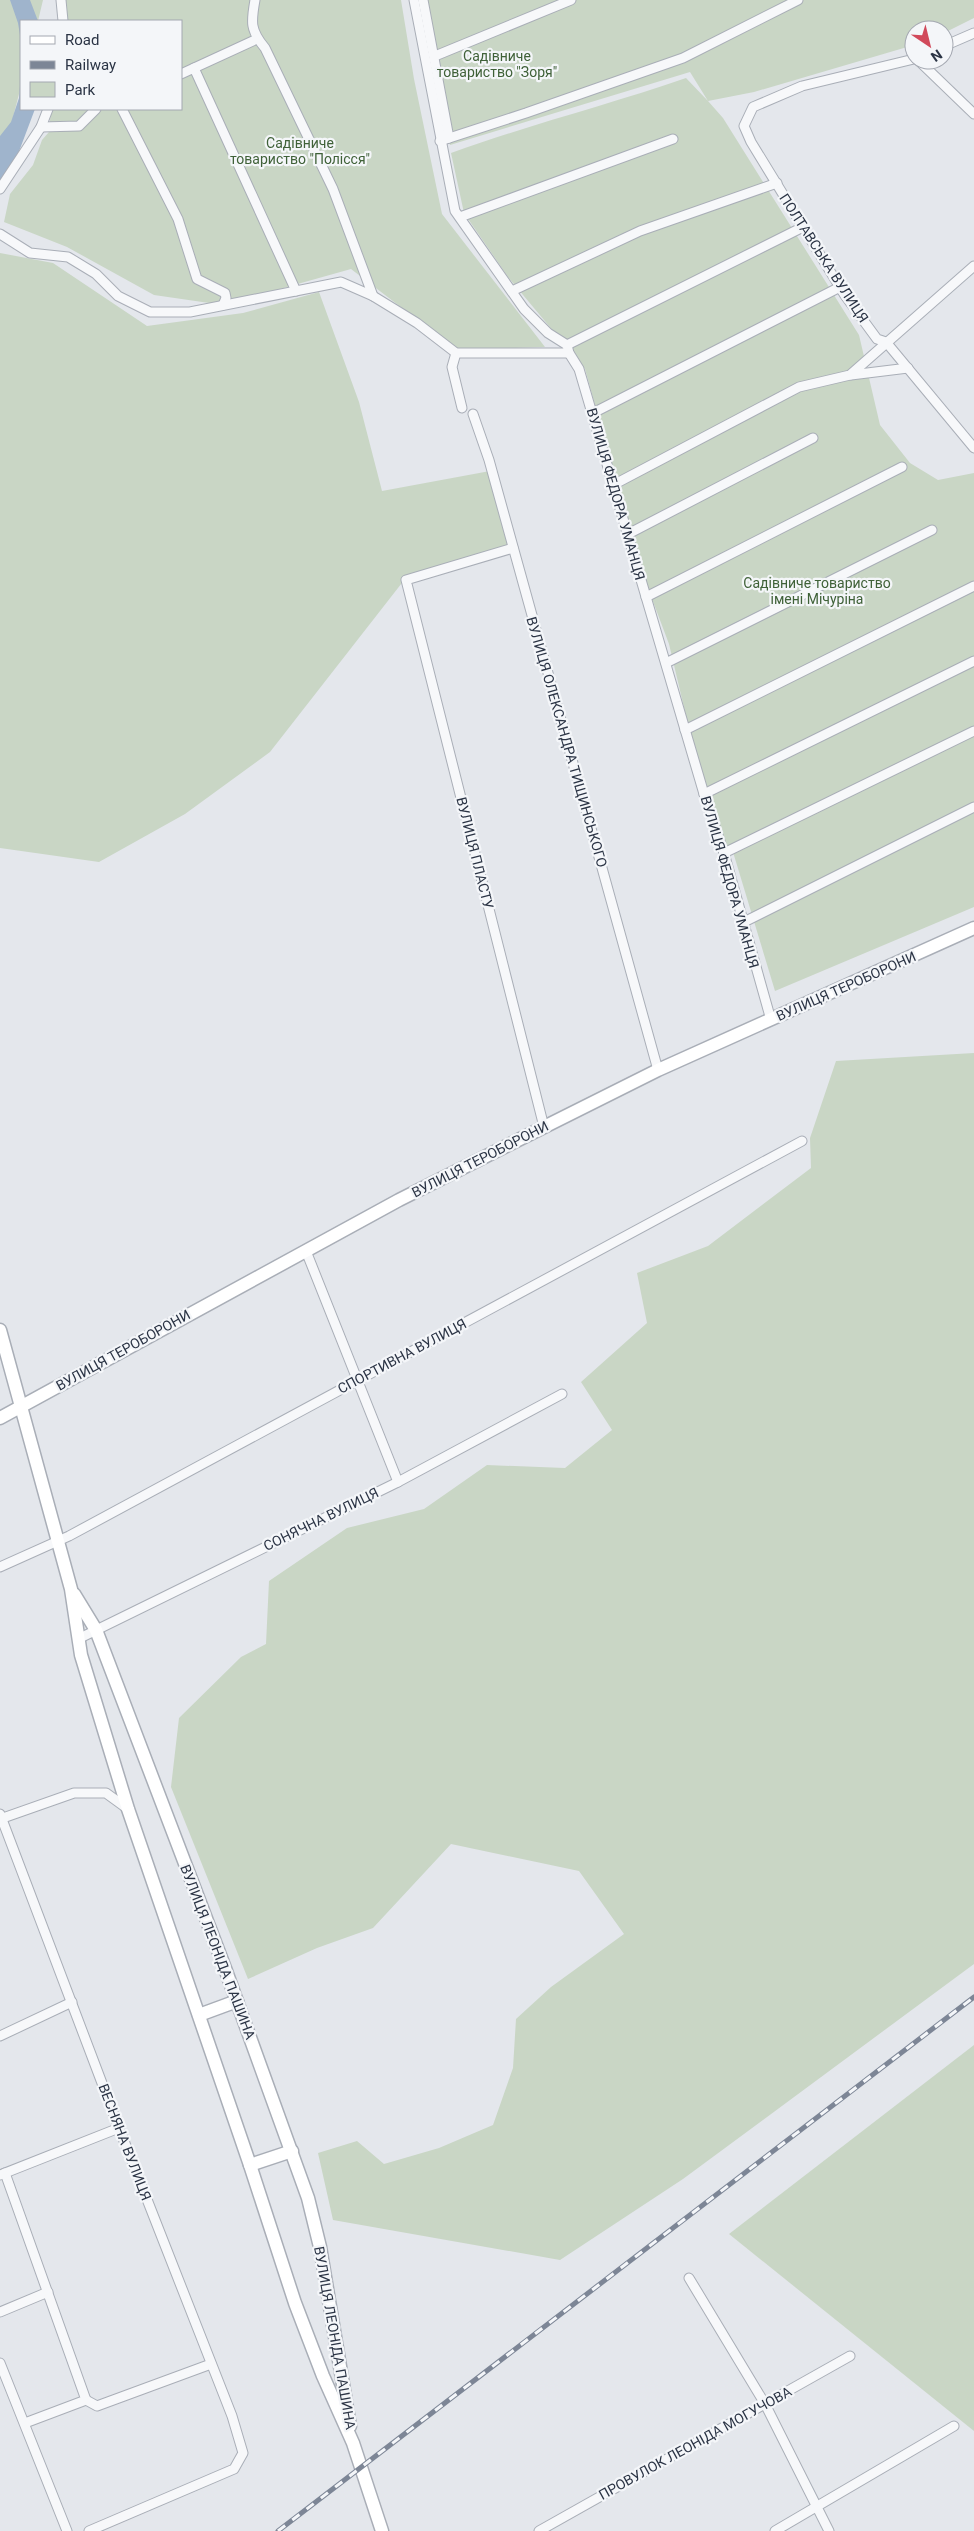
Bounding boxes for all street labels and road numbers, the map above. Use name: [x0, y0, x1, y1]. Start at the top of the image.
street label: ПОЛТАВСЬКА ВУЛИЦЯ: [776, 191, 872, 325]
street label: ВУЛИЦЯ ФЕДОРА УМАНЦЯ: [584, 406, 648, 582]
street label: ВУЛИЦЯ ОЛЕКСАНДРА ТИЩИНСЬКОГО: [523, 615, 611, 869]
street label: ВУЛИЦЯ ФЕДОРА УМАНЦЯ: [698, 794, 762, 970]
street label: ВУЛИЦЯ ПЛАСТУ: [453, 795, 497, 911]
street label: ВУЛИЦЯ ТЕРОБОРОНИ: [774, 948, 918, 1024]
street label: ВУЛИЦЯ ТЕРОБОРОНИ: [409, 1118, 551, 1200]
street label: ВУЛИЦЯ ТЕРОБОРОНИ: [53, 1306, 193, 1394]
street label: СПОРТИВНА ВУЛИЦЯ: [335, 1315, 469, 1397]
street label: СОНЯЧНА ВУЛИЦЯ: [261, 1484, 381, 1554]
street label: ВУЛИЦЯ ЛЕОНІДА ПАШИНА: [177, 1862, 259, 2042]
street label: ВЕСНЯНА ВУЛИЦЯ: [95, 2081, 155, 2203]
street label: ВУЛИЦЯ ЛЕОНІДА ПАШИНА: [311, 2245, 359, 2431]
street label: ПРОВУЛОК ЛЕОНІДА МОГУЧОВА: [596, 2383, 794, 2503]

